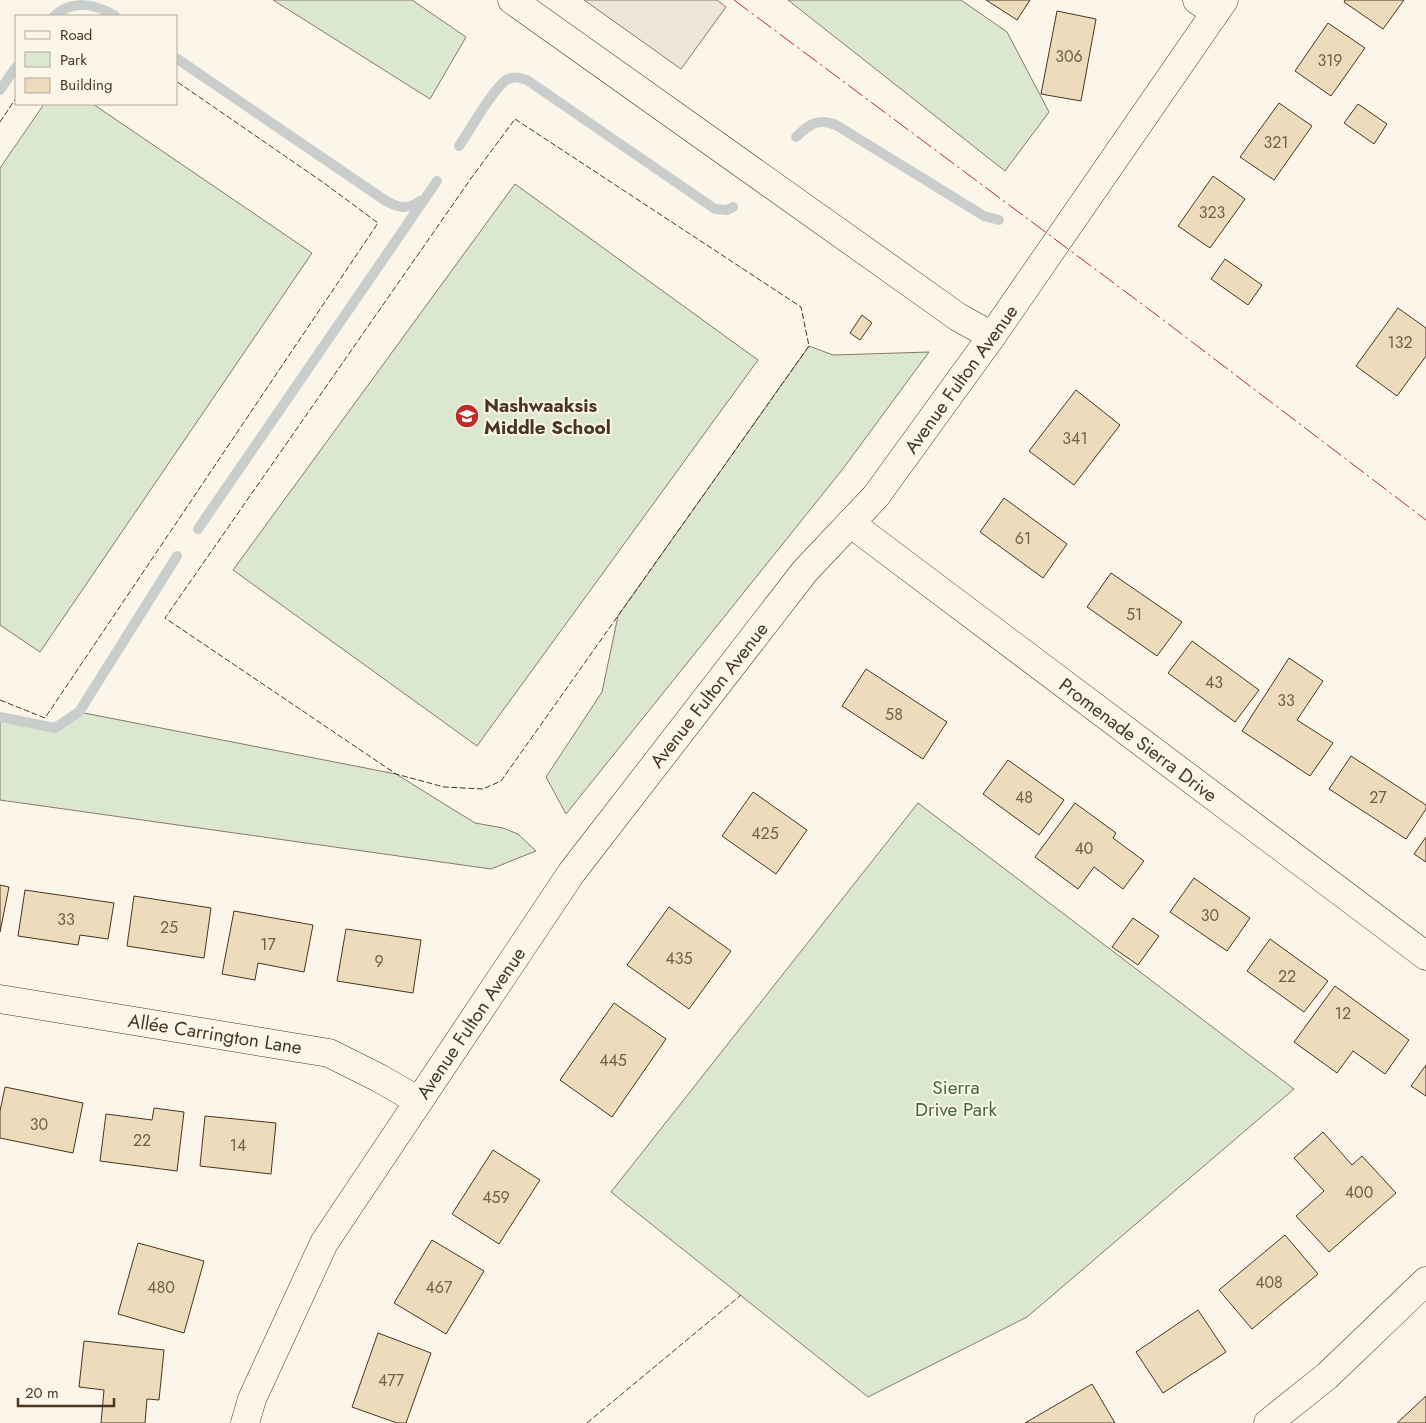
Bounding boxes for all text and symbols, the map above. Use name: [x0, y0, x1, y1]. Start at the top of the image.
legend: [15, 15, 178, 105]
text: Road: [60, 24, 92, 46]
house number: 306: [1055, 45, 1083, 68]
text: Park: [60, 49, 87, 71]
house number: 319: [1317, 49, 1343, 72]
text: Building: [60, 74, 112, 96]
house number: 321: [1263, 131, 1289, 154]
house number: 323: [1199, 201, 1226, 224]
street label: Avenue Fulton Avenue: [898, 299, 1024, 459]
house number: 132: [1387, 331, 1413, 354]
place label: Nashwaaksis Middle School: [484, 392, 611, 441]
school or university icon: Nashwaaksis Middle School: [454, 403, 480, 429]
house number: 341: [1062, 427, 1088, 450]
house number: 61: [1015, 527, 1031, 550]
house number: 51: [1126, 603, 1142, 626]
street label: Avenue Fulton Avenue: [644, 616, 775, 774]
street label: Promenade Sierra Drive: [1053, 671, 1223, 809]
house number: 43: [1205, 671, 1223, 694]
house number: 33: [1277, 689, 1295, 712]
house number: 58: [885, 703, 903, 726]
house number: 48: [1015, 786, 1033, 809]
house number: 27: [1369, 786, 1387, 809]
house number: 425: [751, 822, 779, 845]
house number: 40: [1075, 837, 1093, 860]
house number: 30: [1201, 904, 1219, 927]
house number: 33: [57, 908, 75, 931]
house number: 25: [160, 916, 178, 939]
house number: 17: [260, 933, 276, 956]
street label: Avenue Fulton Avenue: [410, 941, 532, 1104]
house number: 435: [665, 947, 693, 970]
house number: 9: [374, 950, 384, 973]
house number: 22: [1278, 965, 1296, 988]
house number: 12: [1335, 1002, 1351, 1025]
street label: Allée Carrington Lane: [126, 1007, 304, 1061]
house number: 445: [599, 1049, 627, 1072]
park label: Sierra Drive Park: [915, 1074, 998, 1123]
house number: 30: [30, 1113, 48, 1136]
house number: 22: [133, 1129, 151, 1152]
house number: 14: [230, 1134, 246, 1157]
house number: 400: [1345, 1181, 1373, 1204]
house number: 459: [482, 1186, 510, 1209]
house number: 408: [1255, 1271, 1283, 1294]
house number: 480: [147, 1276, 175, 1299]
house number: 467: [426, 1276, 453, 1299]
house number: 477: [378, 1369, 405, 1392]
scale bar: [18, 1376, 114, 1408]
text: 20 m: [25, 1382, 59, 1404]

